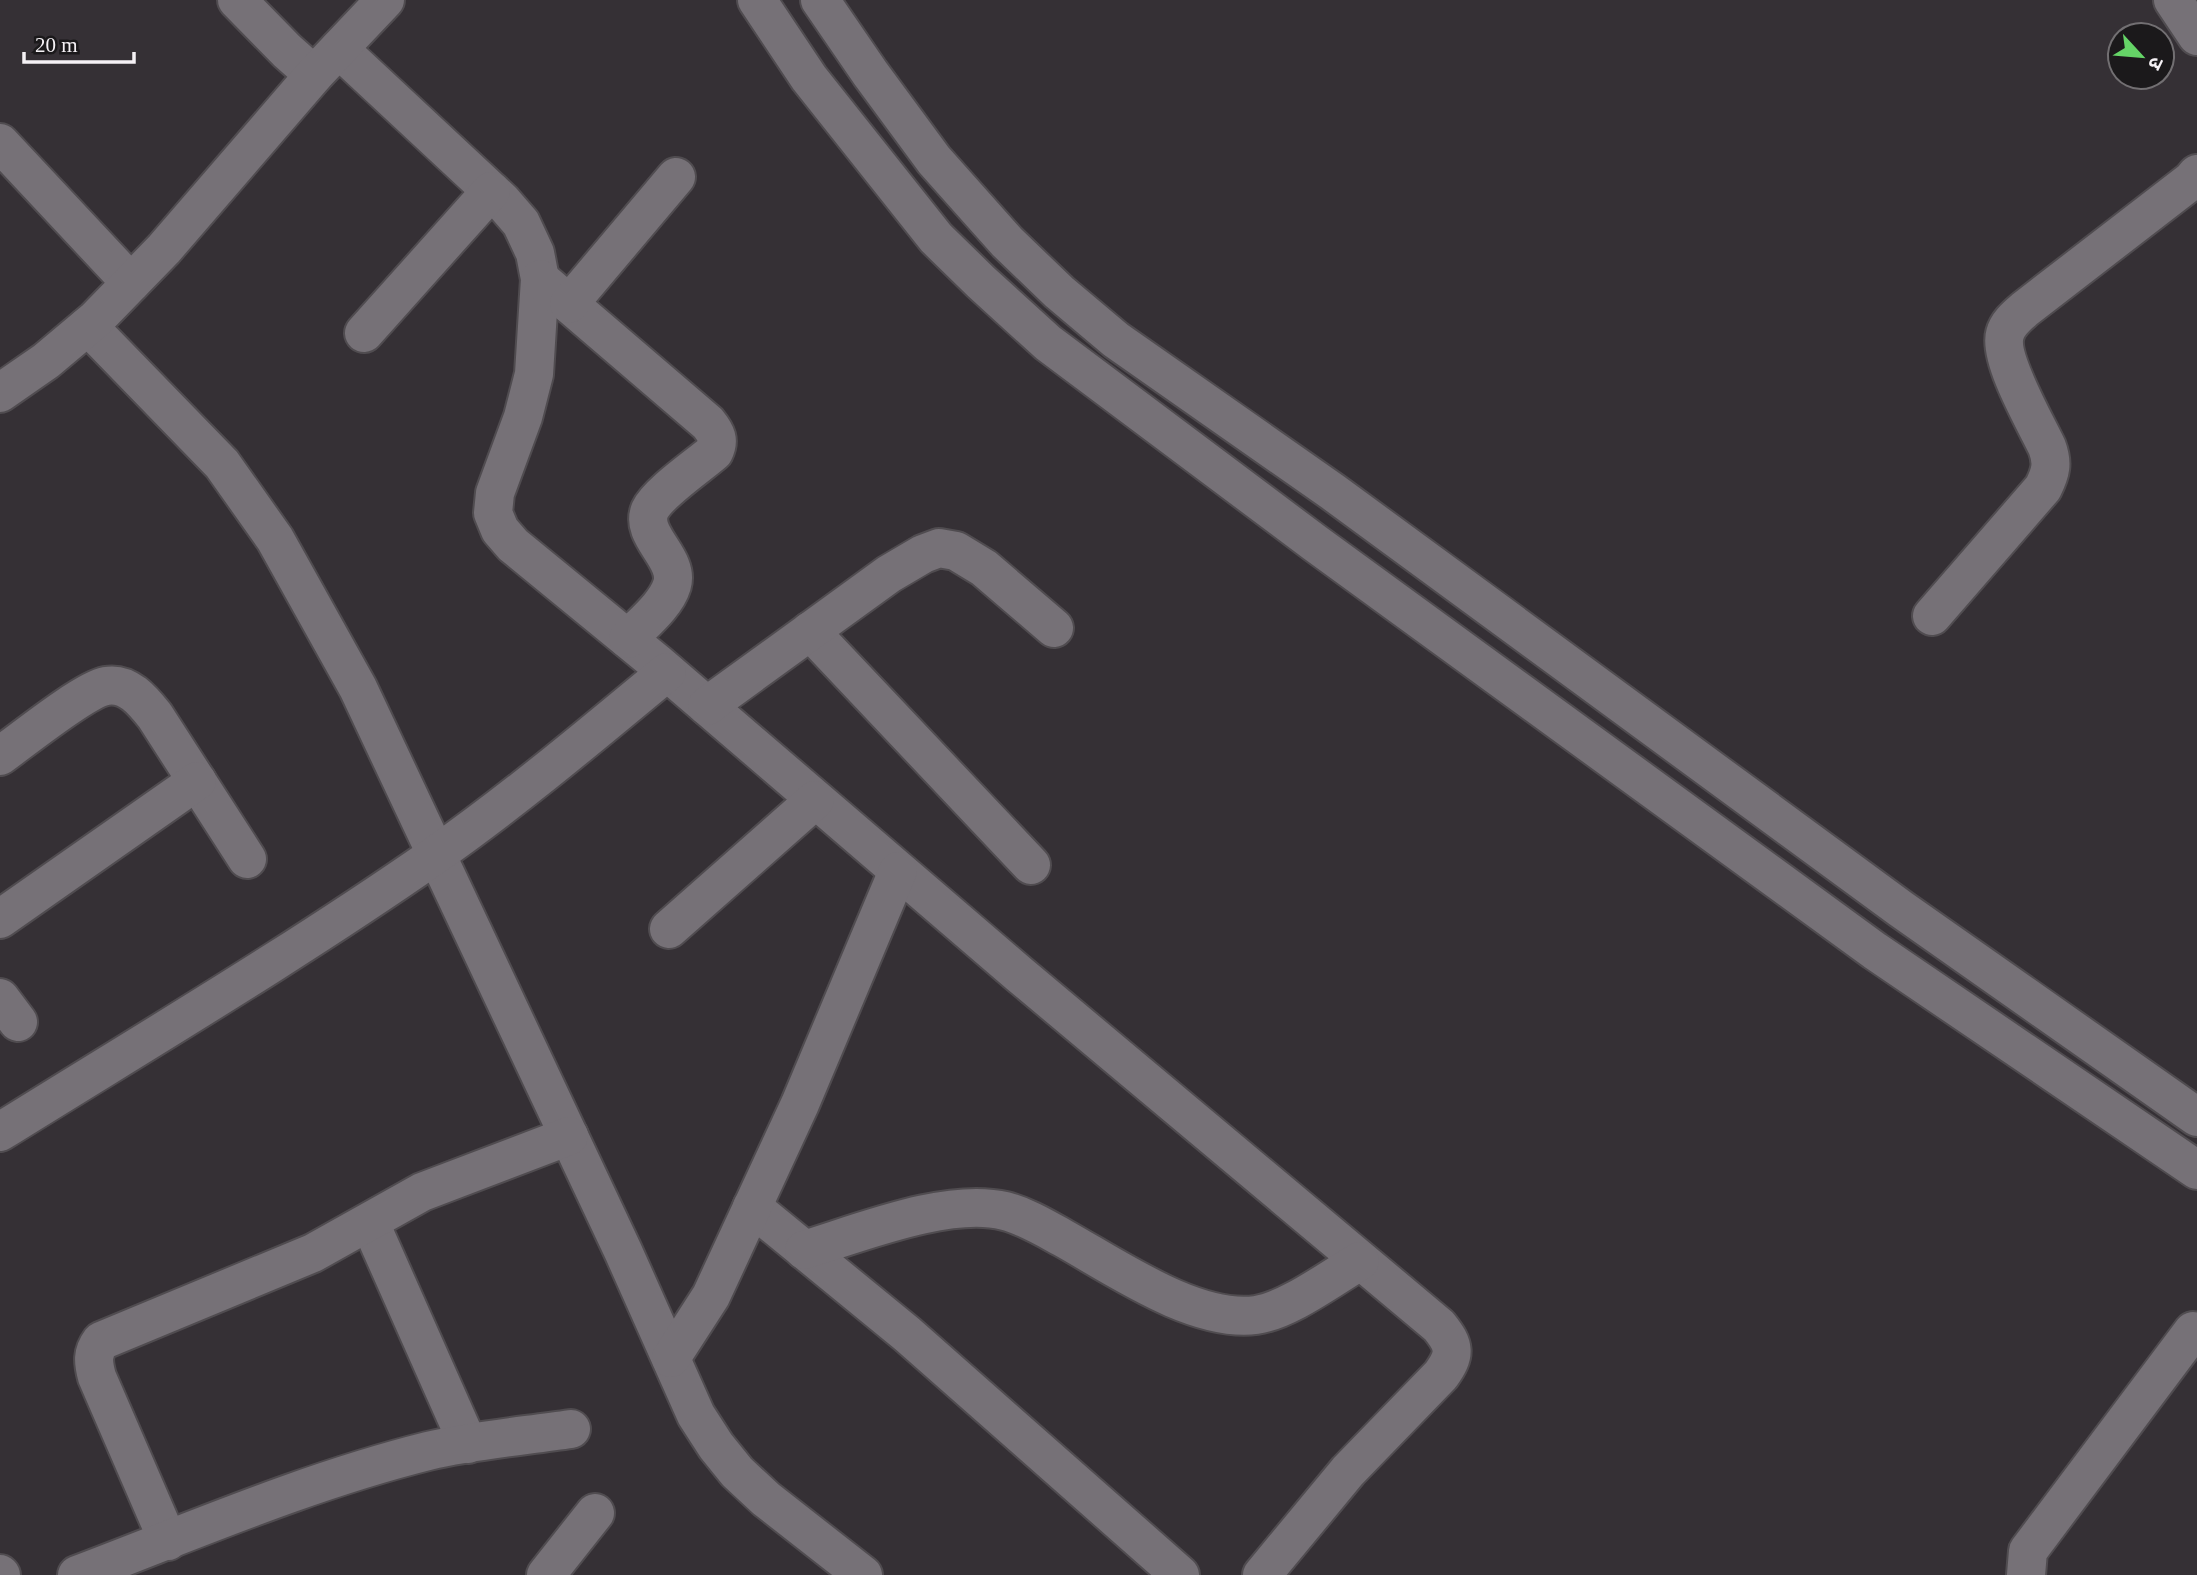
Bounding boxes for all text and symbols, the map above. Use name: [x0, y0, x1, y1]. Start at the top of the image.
scale bar: [24, 21, 135, 65]
north arrow: [2106, 21, 2176, 91]
text: 20 m: [35, 33, 78, 57]
text: उ: [2144, 54, 2168, 74]

